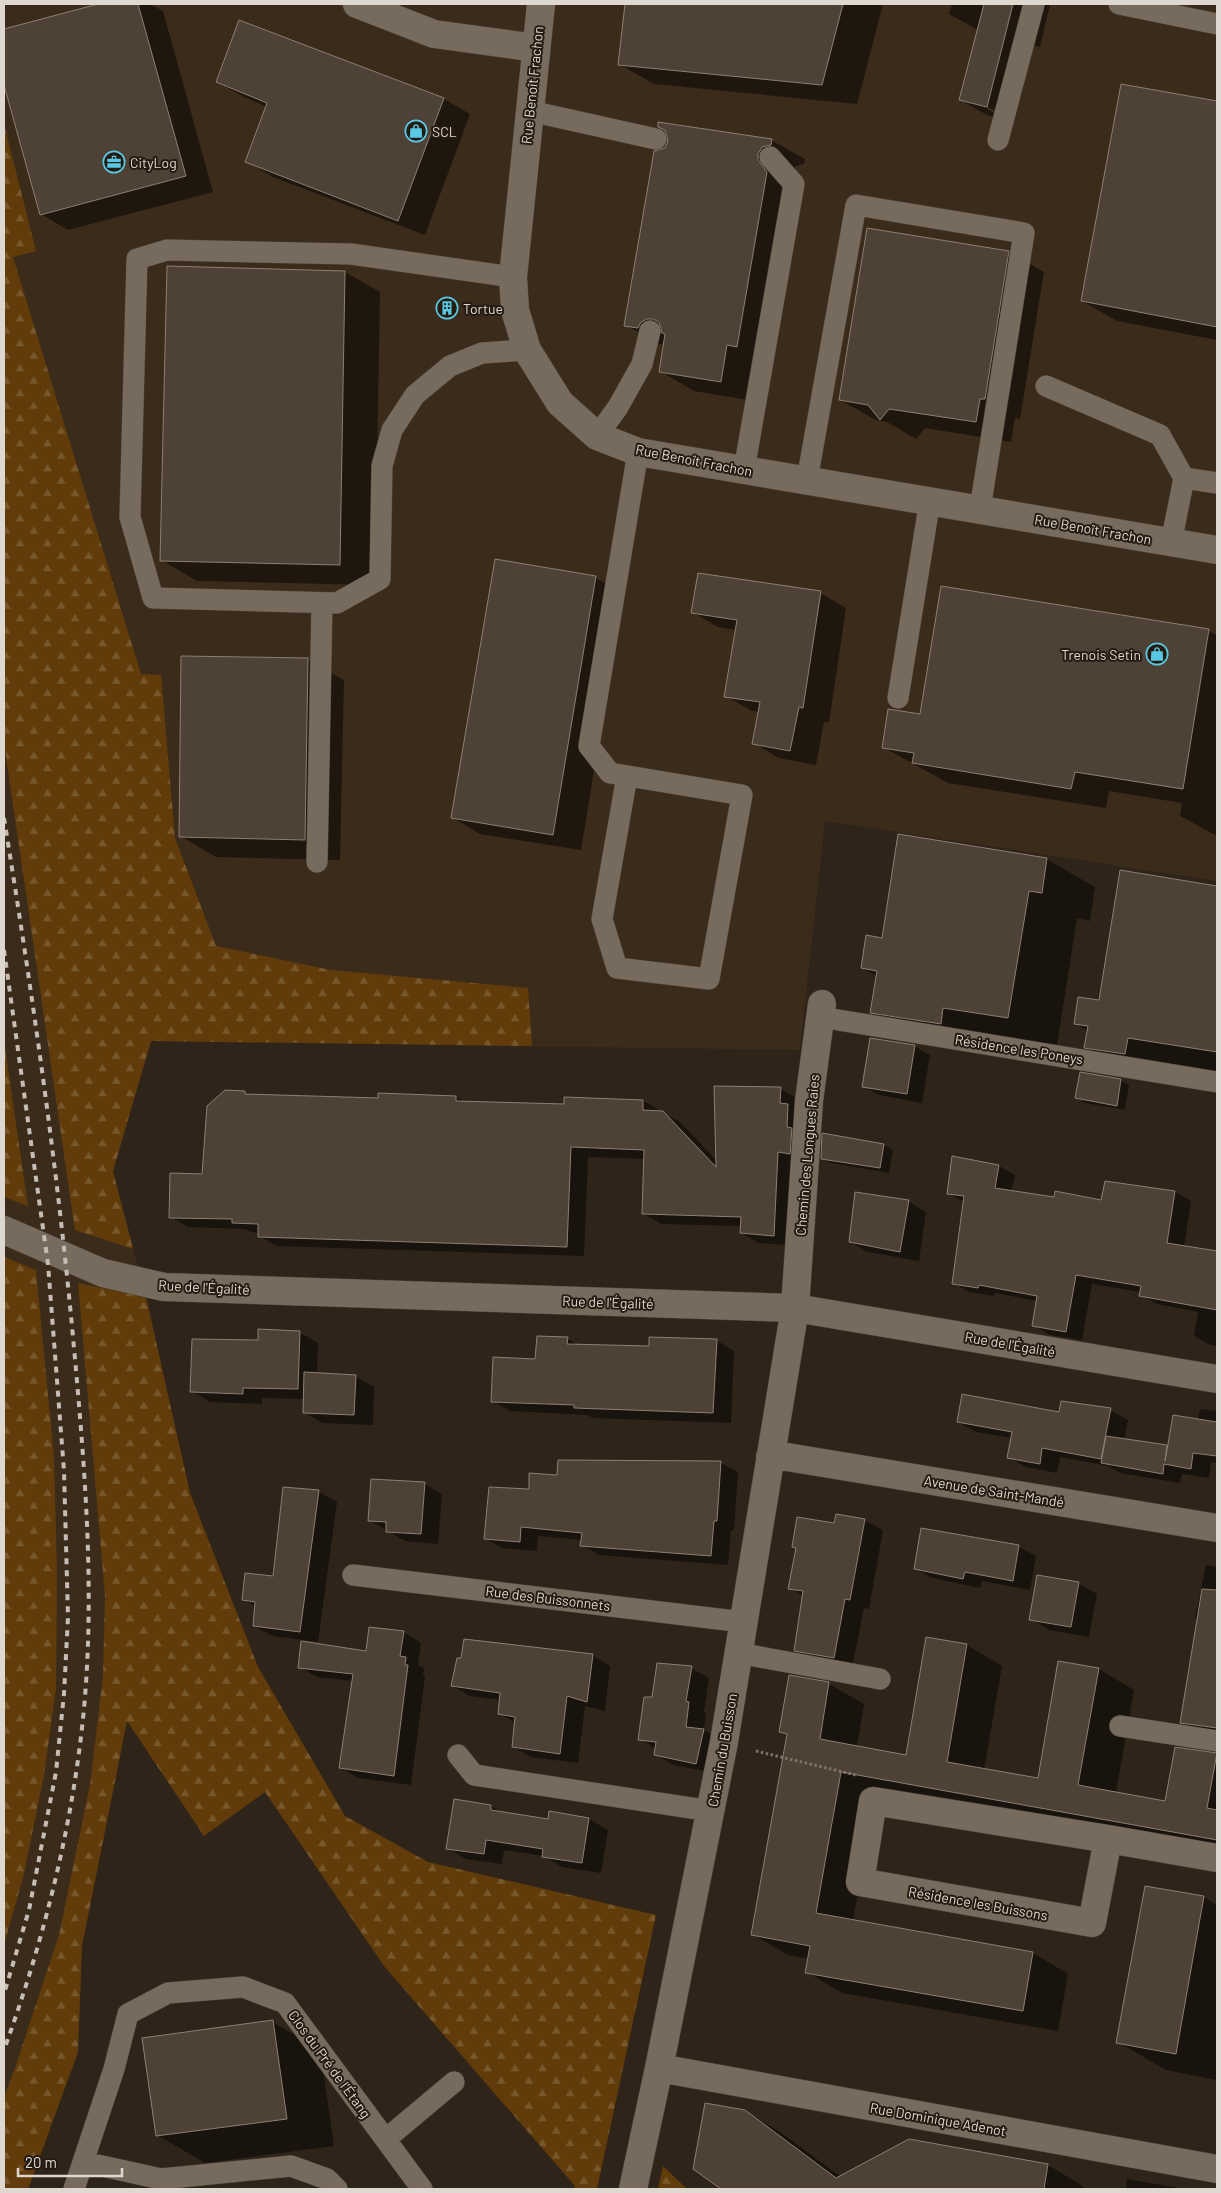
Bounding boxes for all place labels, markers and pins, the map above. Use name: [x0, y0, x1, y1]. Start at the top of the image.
shop icon: SCL: [404, 119, 428, 143]
place label: SCL: [432, 123, 457, 140]
office icon: CityLog: [102, 150, 126, 174]
place label: CityLog: [130, 154, 177, 171]
building icon: Tortue: [435, 296, 459, 320]
place label: Tortue: [463, 300, 503, 317]
shop icon: Trenois Setin: [1145, 642, 1169, 666]
place label: Trenois Setin: [1061, 646, 1141, 663]

